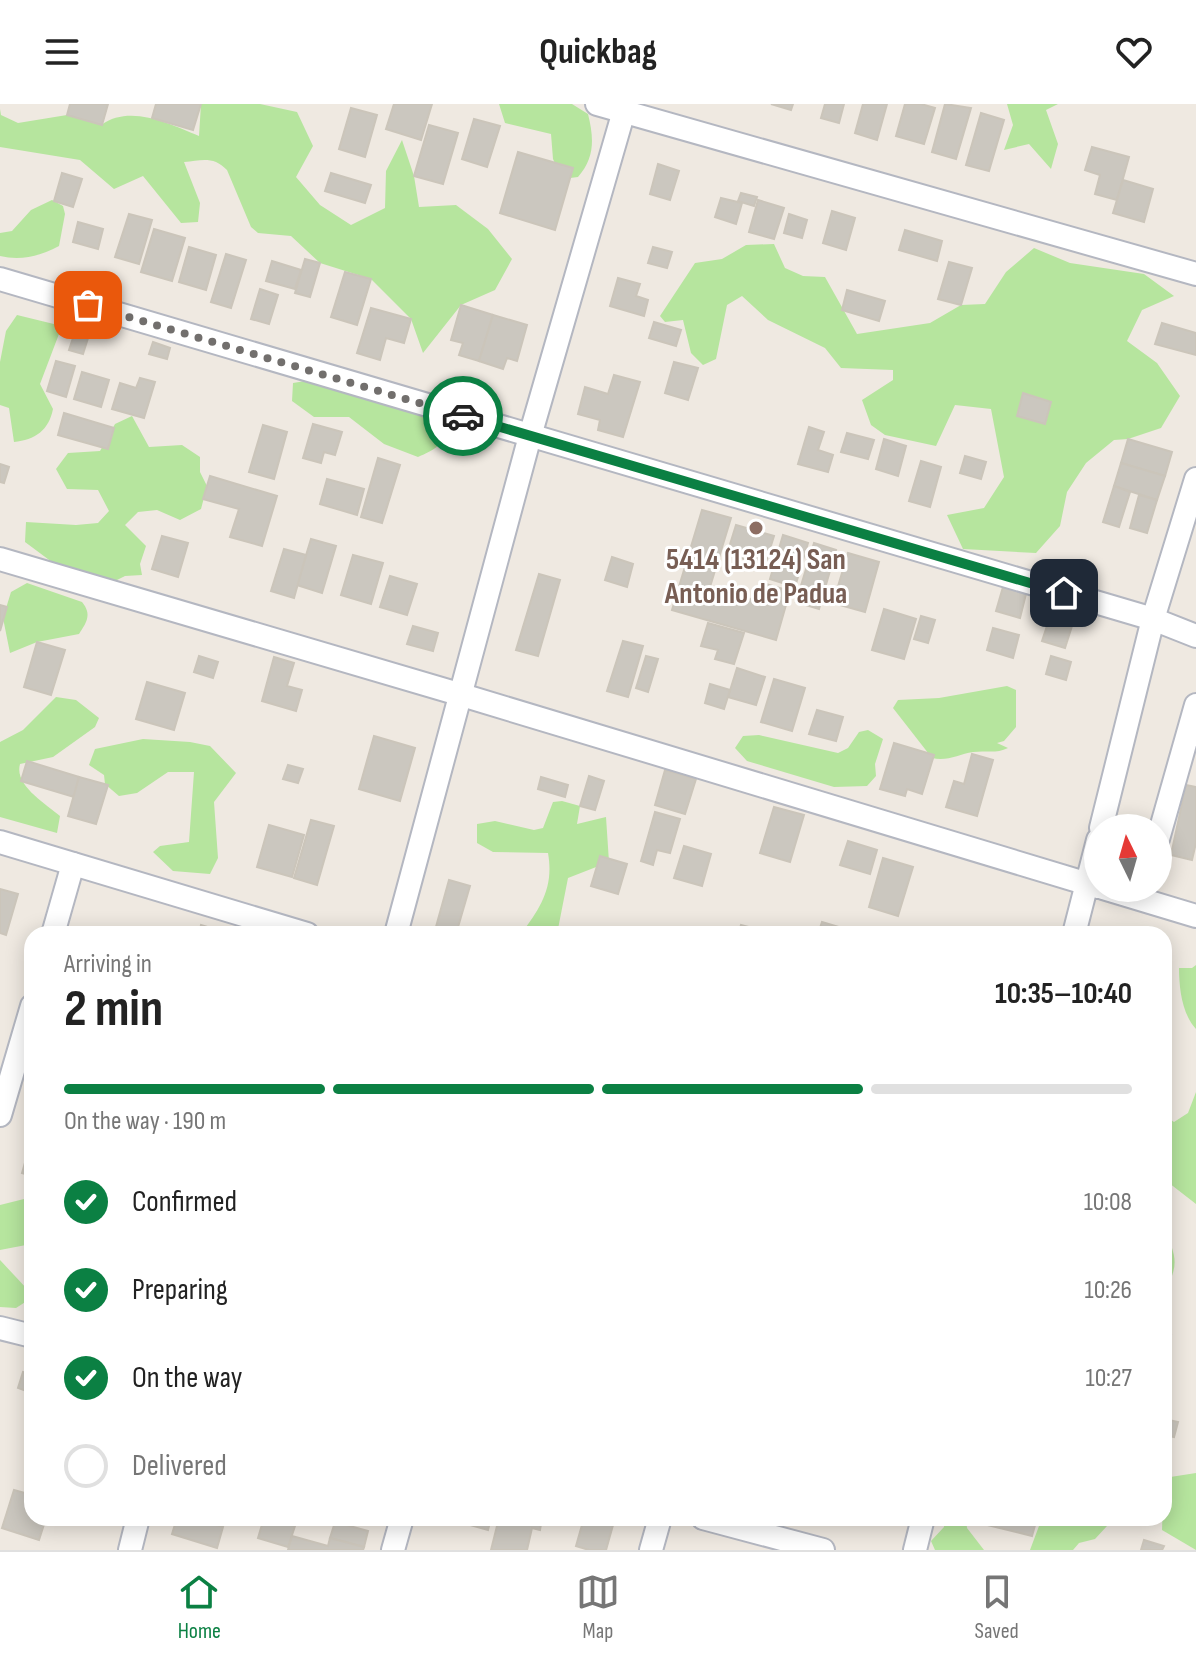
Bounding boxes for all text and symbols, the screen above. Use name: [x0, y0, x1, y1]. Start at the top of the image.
icon: menu: [40, 30, 84, 74]
icon: heart: [1112, 30, 1156, 74]
text: Quickbag: [539, 31, 657, 74]
pin: [54, 271, 122, 339]
icon: bag: [66, 283, 110, 327]
courier: [423, 376, 503, 456]
icon: car: [441, 394, 485, 438]
marker: 5414 (13124) San Antonio de Padua: [747, 519, 765, 537]
place label: 5414 (13124) San Antonio de Padua: [664, 542, 847, 612]
pin: [1030, 559, 1098, 627]
icon: home: [1042, 571, 1086, 615]
north arrow: [1084, 814, 1172, 902]
map controls: [1084, 814, 1172, 902]
text: Arriving in: [64, 949, 152, 980]
text: 10:35–10:40: [995, 976, 1132, 1012]
text: 2 min: [64, 978, 163, 1041]
text: On the way · 190 m: [64, 1106, 226, 1137]
icon: check: [64, 1180, 108, 1224]
text: Confirmed: [132, 1184, 237, 1220]
text: 10:08: [1084, 1187, 1132, 1218]
icon: check: [64, 1268, 108, 1312]
text: Preparing: [132, 1272, 228, 1308]
text: 10:26: [1085, 1275, 1132, 1306]
icon: check: [64, 1356, 108, 1400]
text: On the way: [132, 1360, 242, 1396]
text: 10:27: [1086, 1363, 1132, 1394]
text: Delivered: [132, 1448, 227, 1484]
tab: Home: [177, 1570, 221, 1645]
tab: Map: [576, 1570, 620, 1645]
tab: Saved: [975, 1570, 1019, 1645]

